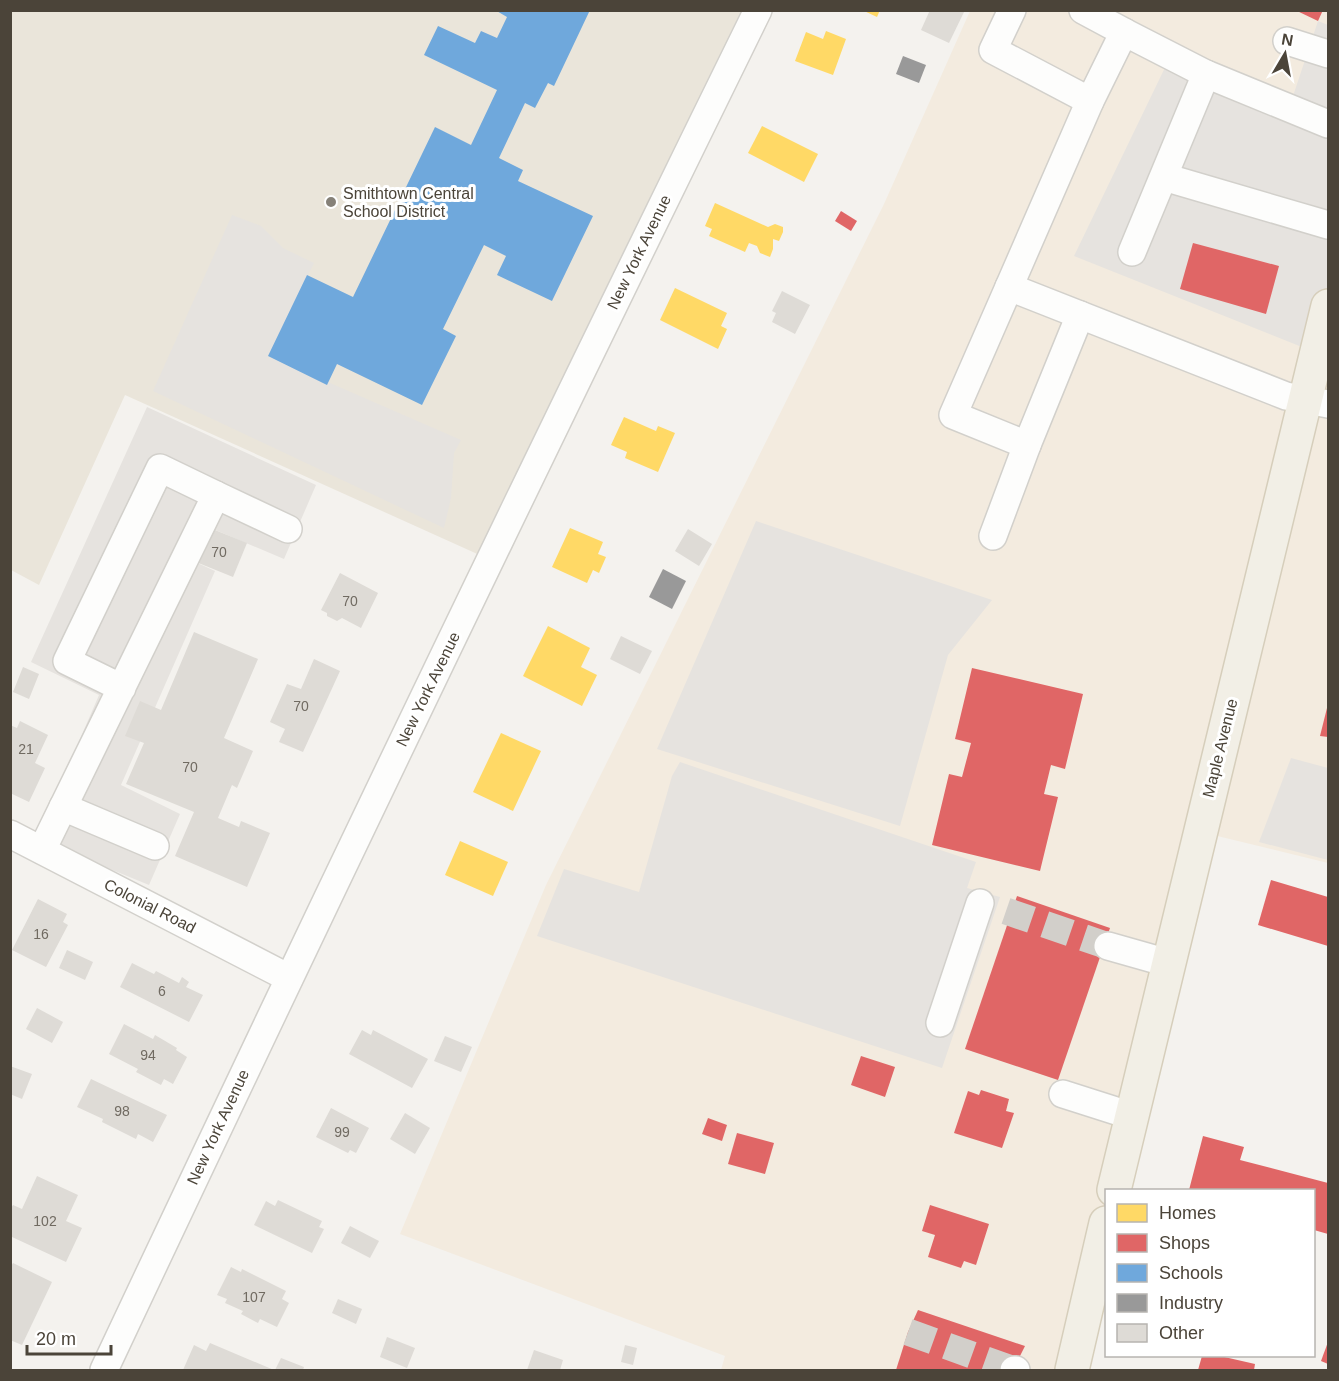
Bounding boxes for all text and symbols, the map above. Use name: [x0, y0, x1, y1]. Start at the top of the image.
north arrow: [1255, 24, 1315, 84]
text: N: [1280, 30, 1295, 49]
place label: Smithtown Central School District: [343, 185, 474, 220]
street label: New York Avenue: [604, 192, 674, 312]
marker: Smithtown Central School District: [324, 195, 338, 209]
house number: 70: [211, 544, 227, 560]
house number: 70: [342, 593, 358, 609]
street label: New York Avenue: [393, 629, 463, 749]
street label: Maple Avenue: [1200, 697, 1241, 799]
house number: 70: [293, 698, 309, 714]
house number: 21: [18, 741, 34, 757]
house number: 70: [182, 759, 198, 775]
street label: Colonial Road: [101, 876, 199, 936]
house number: 16: [33, 926, 49, 942]
house number: 6: [158, 983, 166, 999]
house number: 94: [140, 1047, 156, 1063]
street label: New York Avenue: [184, 1067, 252, 1187]
house number: 98: [114, 1103, 130, 1119]
house number: 99: [334, 1124, 350, 1140]
legend: [1105, 1189, 1315, 1357]
text: Homes: [1159, 1203, 1216, 1223]
house number: 102: [33, 1213, 57, 1229]
text: Shops: [1159, 1233, 1210, 1253]
text: Schools: [1159, 1263, 1223, 1283]
house number: 107: [242, 1289, 266, 1305]
text: Industry: [1159, 1293, 1223, 1313]
scale bar: [27, 1318, 111, 1356]
text: Other: [1159, 1323, 1204, 1343]
text: 20 m: [36, 1329, 76, 1349]

